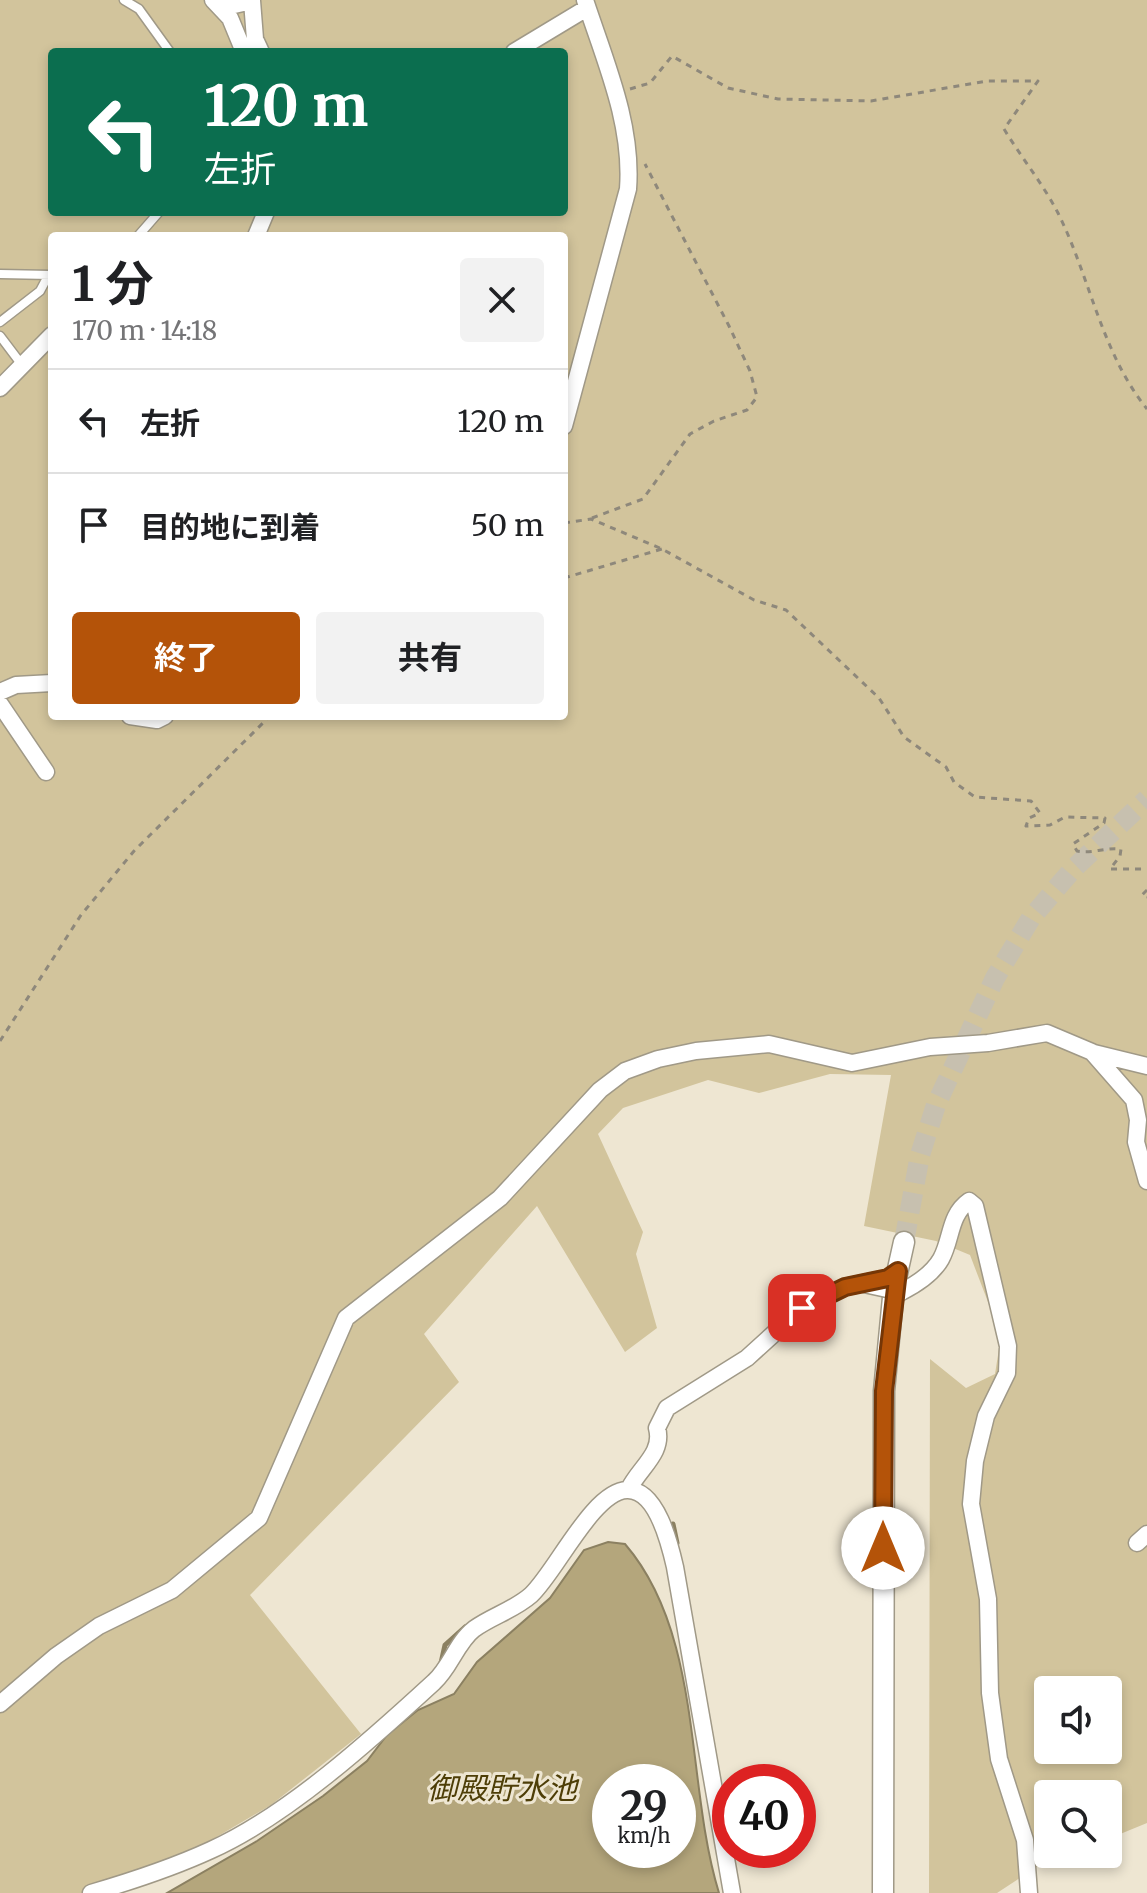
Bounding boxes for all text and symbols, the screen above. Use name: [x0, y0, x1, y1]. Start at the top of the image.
text: 120 m: [204, 71, 368, 141]
icon: left: [72, 80, 176, 184]
text: 左折: [204, 147, 276, 192]
text: 1 分: [72, 254, 154, 314]
button: close: [460, 258, 544, 342]
text: 170 m · 14:18: [72, 314, 217, 347]
icon: left: [72, 399, 116, 443]
text: 120 m: [457, 402, 544, 440]
text: 左折: [140, 404, 200, 442]
icon: arrive: [72, 503, 116, 547]
text: 50 m: [471, 506, 544, 544]
text: 目的地に到着: [140, 508, 320, 546]
button: 終了: [72, 612, 300, 704]
button: 共有: [316, 612, 544, 704]
pin: [768, 1274, 836, 1342]
icon: arrive: [780, 1286, 824, 1330]
position arrow: [841, 1506, 925, 1590]
map controls: [1034, 1676, 1122, 1868]
button: sound: [1034, 1676, 1122, 1764]
speed limit sign: 40: [712, 1764, 816, 1868]
water label: 御殿貯水池: [427, 1769, 580, 1807]
button: search: [1034, 1780, 1122, 1868]
text: 29: [620, 1781, 668, 1831]
text: km/h: [618, 1823, 670, 1848]

